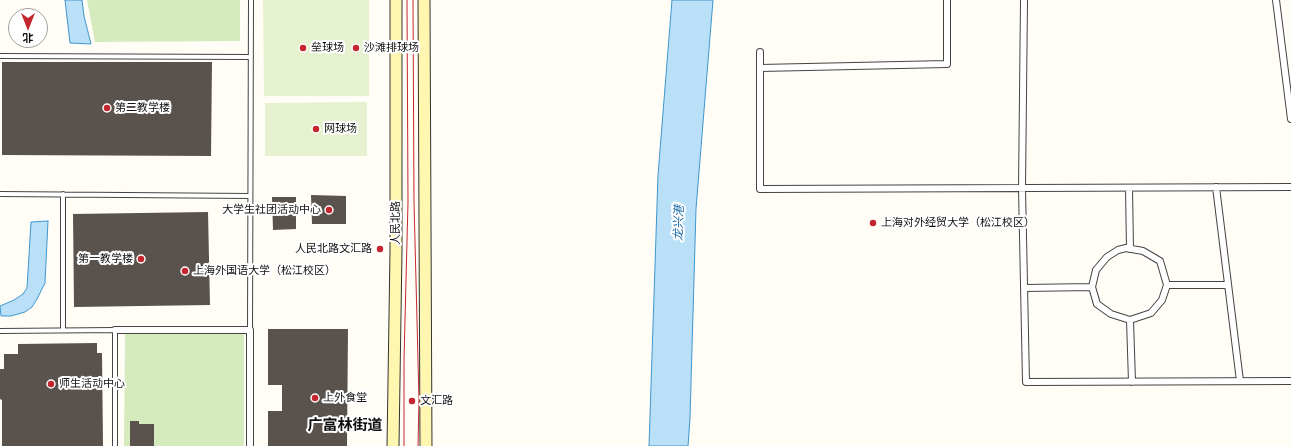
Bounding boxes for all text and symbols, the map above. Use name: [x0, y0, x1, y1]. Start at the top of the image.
north arrow: [8, 8, 48, 48]
text: 北: [23, 31, 34, 47]
place label: 垒球场: [311, 41, 344, 55]
place label: 沙滩排球场: [364, 41, 419, 55]
marker: 垒球场: [298, 43, 308, 53]
marker: 沙滩排球场: [351, 43, 361, 53]
place label: 第二教学楼: [115, 101, 170, 115]
marker: 第二教学楼: [102, 103, 112, 113]
place label: 网球场: [324, 122, 357, 136]
marker: 网球场: [311, 124, 321, 134]
street label: 人民北路: [389, 201, 403, 245]
place label: 大学生社团活动中心: [222, 203, 321, 217]
marker: 大学生社团活动中心: [324, 205, 334, 215]
water label: 龙兴港: [671, 205, 687, 241]
place label: 上海对外经贸大学（松江校区）: [881, 216, 1035, 230]
marker: 上海对外经贸大学（松江校区）: [868, 218, 878, 228]
place label: 人民北路文汇路: [295, 242, 372, 256]
marker: 人民北路文汇路: [375, 244, 385, 254]
place label: 第一教学楼: [78, 252, 133, 266]
marker: 第一教学楼: [136, 254, 146, 264]
place label: 上海外国语大学（松江校区）: [193, 264, 336, 278]
marker: 上海外国语大学（松江校区）: [180, 266, 190, 276]
place label: 师生活动中心: [59, 377, 125, 391]
marker: 师生活动中心: [46, 379, 56, 389]
place label: 上外食堂: [323, 391, 367, 405]
marker: 上外食堂: [310, 393, 320, 403]
place label: 文汇路: [420, 394, 453, 408]
marker: 文汇路: [407, 396, 417, 406]
district label: 广富林街道: [308, 417, 382, 435]

